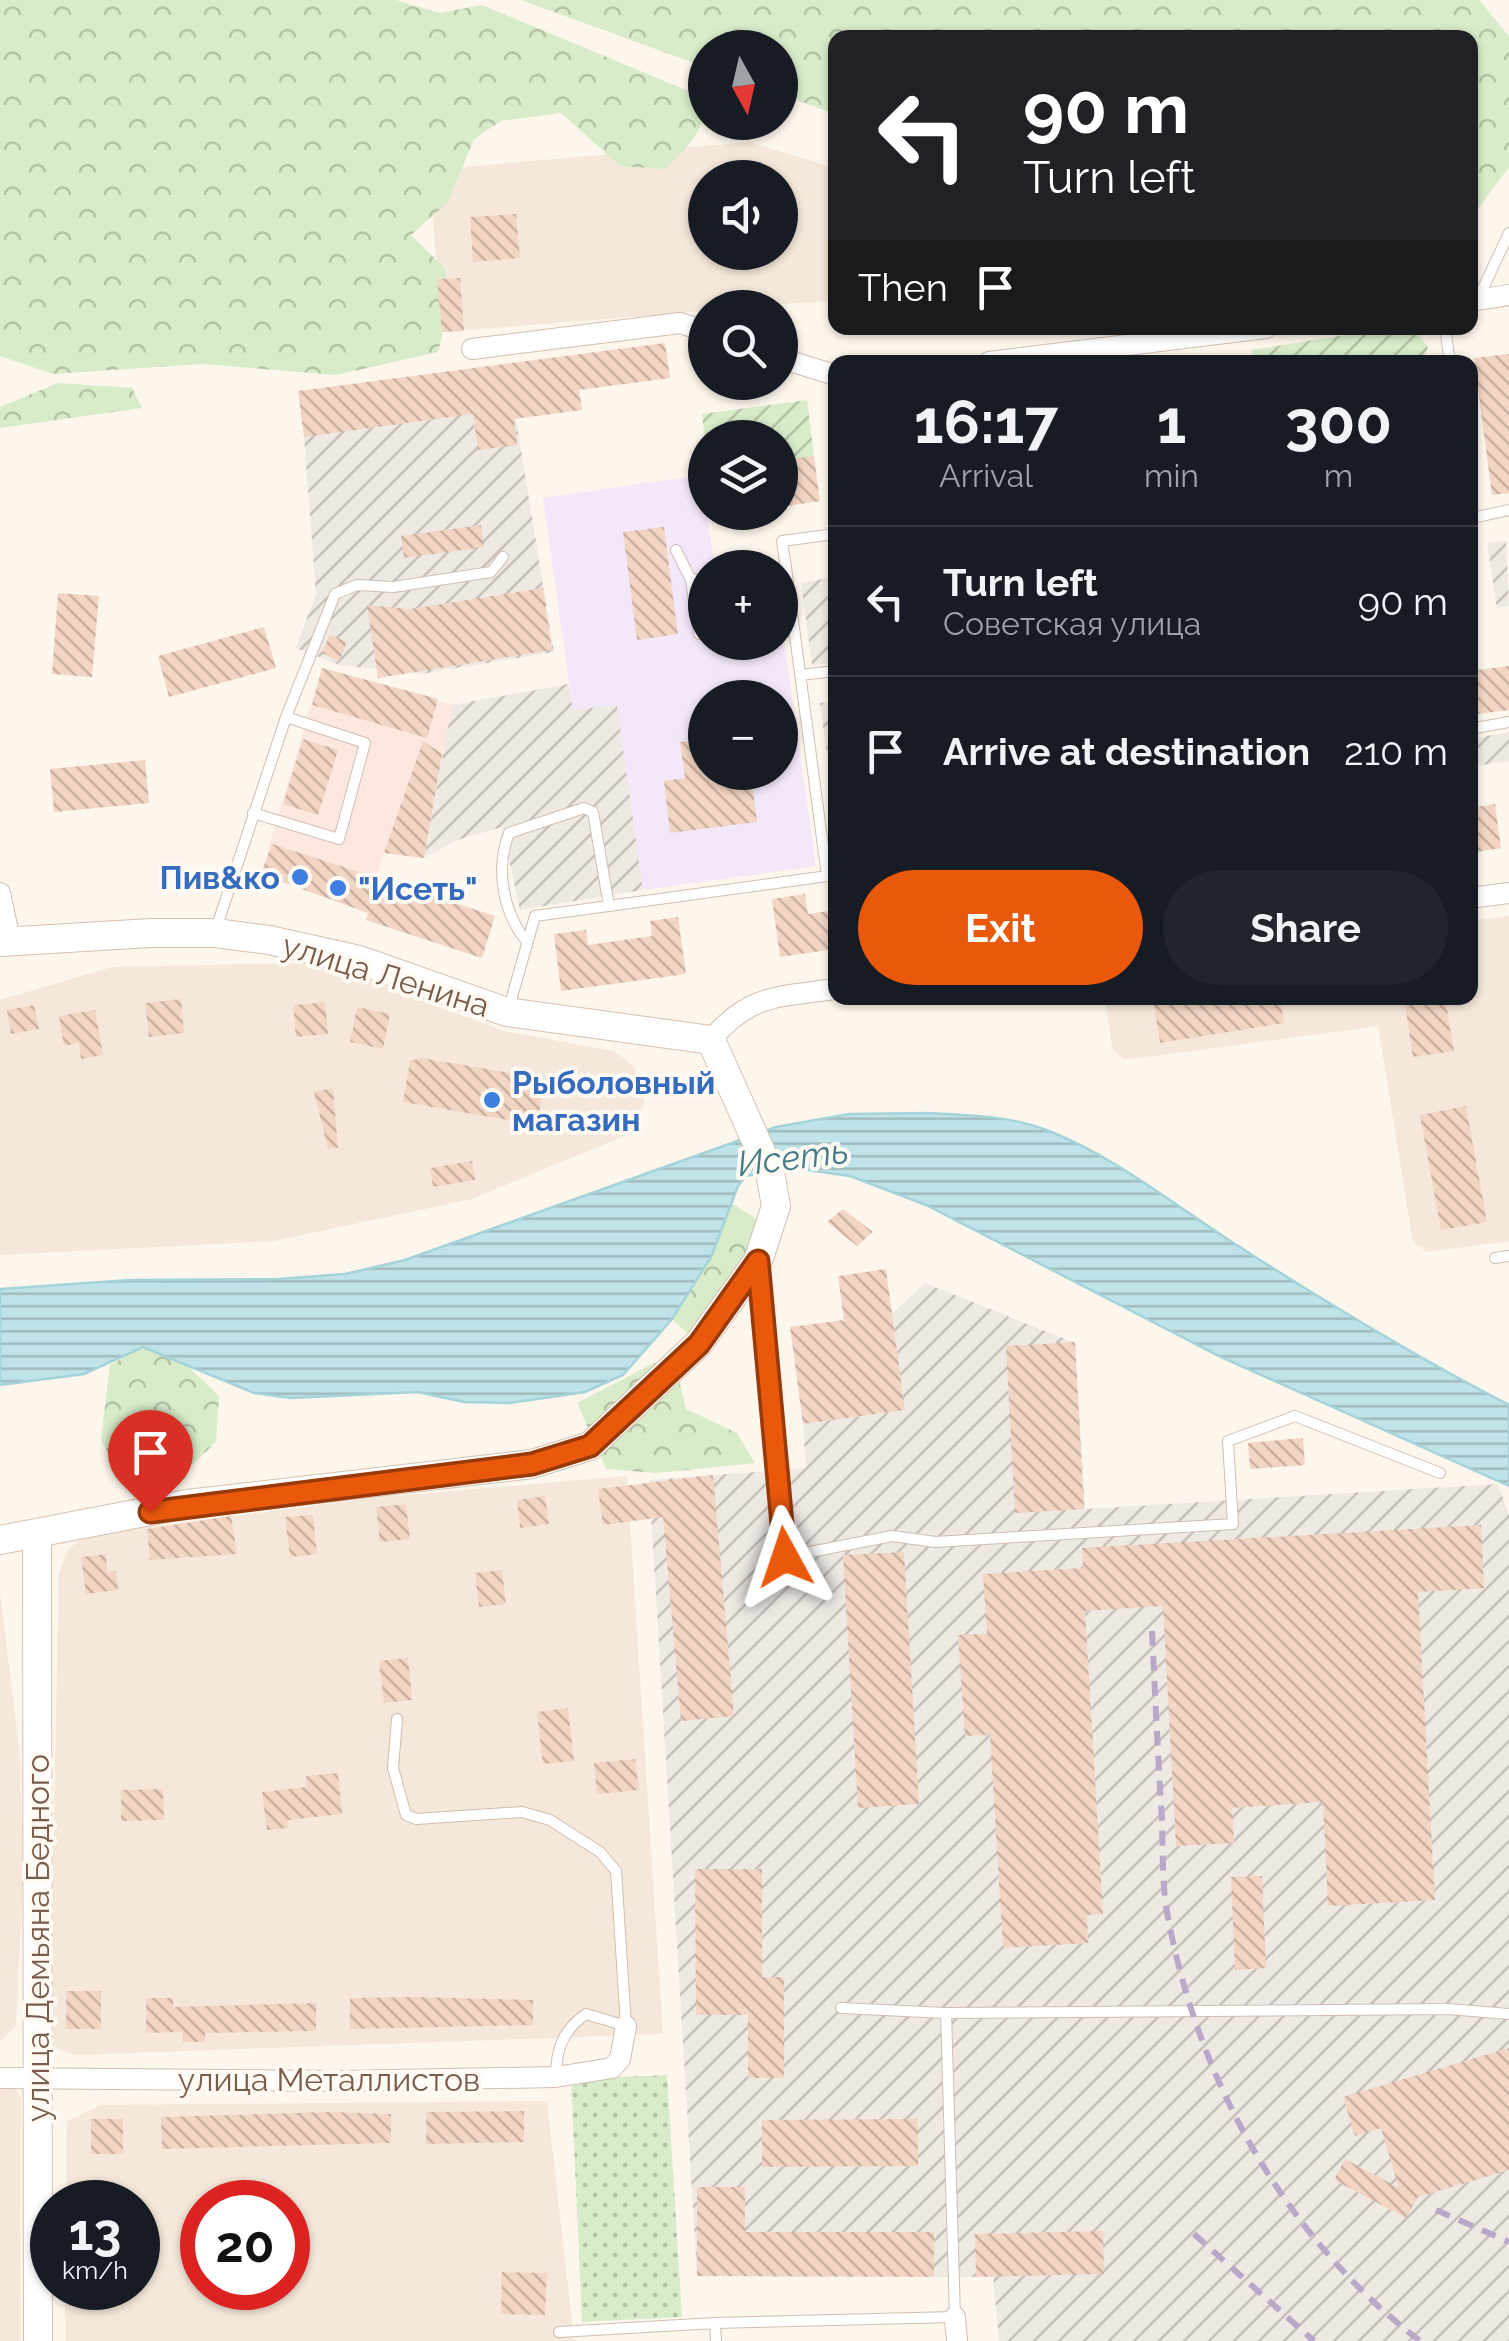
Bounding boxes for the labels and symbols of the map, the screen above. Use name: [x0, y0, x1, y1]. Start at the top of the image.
north arrow: [688, 30, 798, 140]
place label: Пив&ко: [159, 859, 280, 896]
marker: Пив&ко: [289, 866, 311, 888]
place label: "Исеть": [358, 870, 478, 907]
marker: "Исеть": [327, 877, 349, 899]
street label: улица Ленина: [278, 926, 494, 1024]
place label: Рыболовный магазин: [512, 1064, 715, 1138]
marker: Рыболовный магазин: [481, 1089, 503, 1111]
water label: Исеть: [735, 1130, 851, 1184]
pin: [108, 1410, 193, 1513]
position arrow: [733, 1505, 837, 1609]
street label: улица Демьяна Бедного: [19, 1754, 56, 2122]
street label: улица Металлистов: [178, 2061, 480, 2098]
speed limit sign: 20: [180, 2180, 310, 2310]

